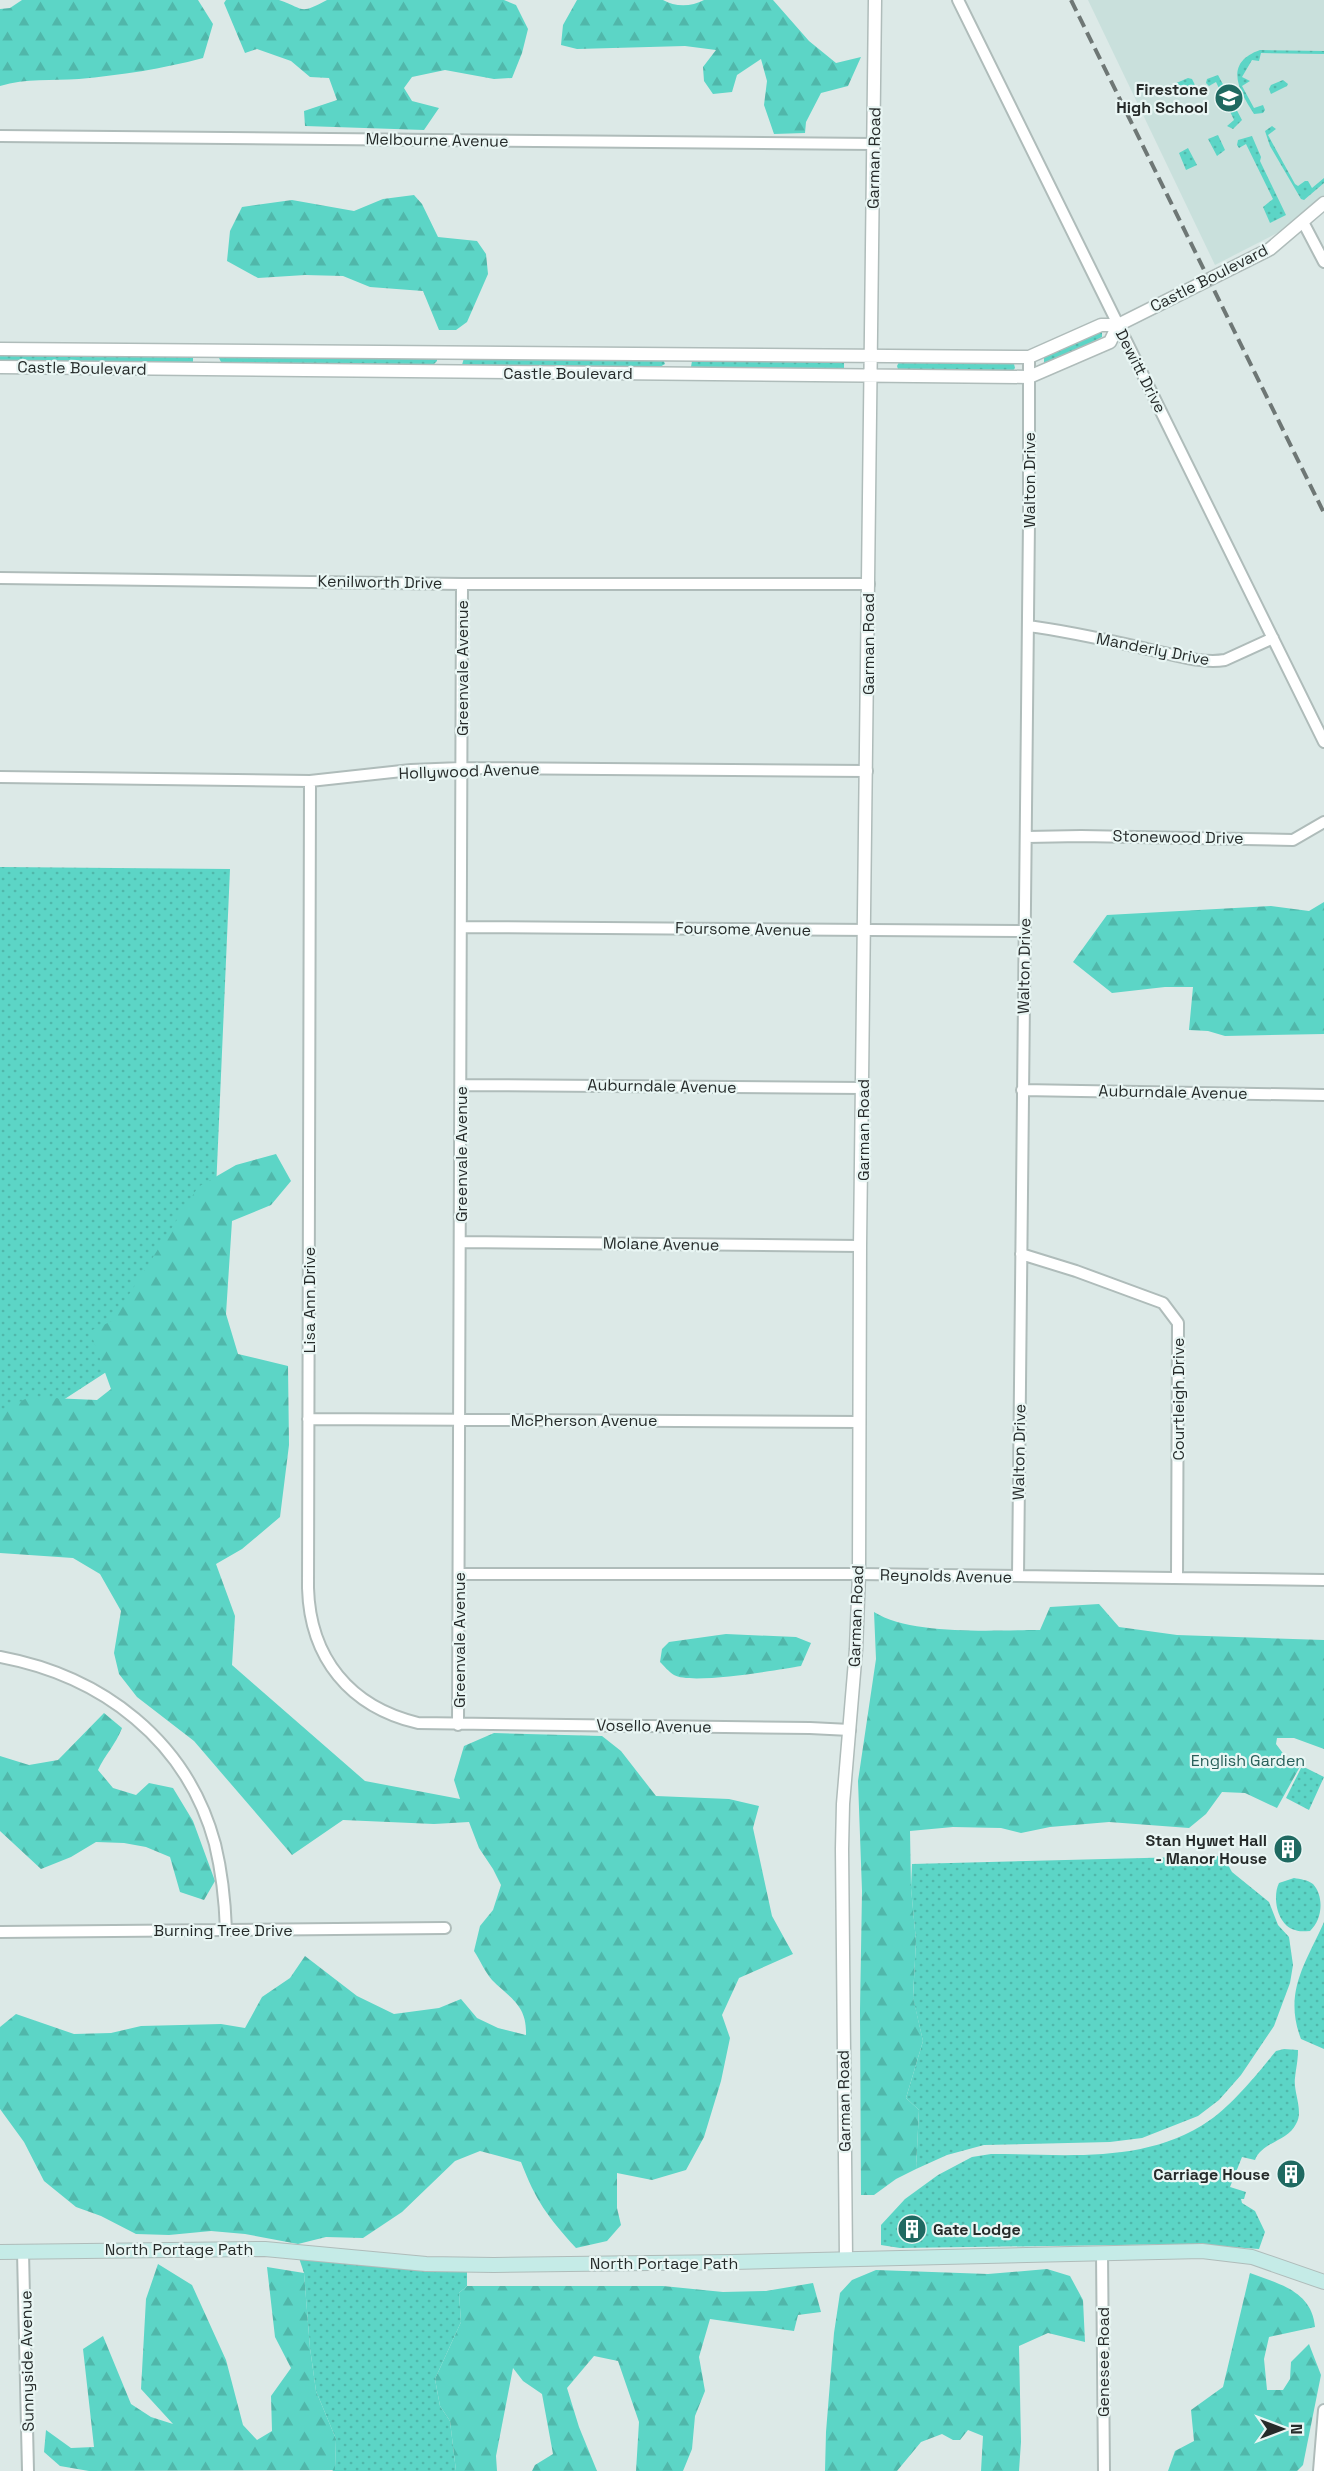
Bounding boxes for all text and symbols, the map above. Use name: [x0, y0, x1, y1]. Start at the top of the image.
place label: Firestone High School: [1116, 79, 1208, 118]
school or university icon: Firestone High School: [1213, 82, 1245, 114]
street label: Garman Road: [863, 107, 885, 209]
street label: Melbourne Avenue: [365, 128, 509, 152]
street label: Castle Boulevard: [1147, 239, 1271, 317]
street label: Dewitt Drive: [1111, 325, 1171, 417]
street label: Castle Boulevard: [17, 356, 147, 380]
street label: Castle Boulevard: [503, 363, 633, 384]
street label: Walton Drive: [1019, 432, 1040, 528]
street label: Kenilworth Drive: [317, 570, 443, 594]
street label: Garman Road: [858, 593, 879, 695]
street label: Greenvale Avenue: [452, 600, 473, 736]
street label: Manderly Drive: [1095, 628, 1211, 670]
street label: Hollywood Avenue: [398, 758, 540, 784]
street label: Stonewood Drive: [1112, 825, 1244, 849]
street label: Foursome Avenue: [675, 917, 811, 941]
street label: Walton Drive: [1013, 918, 1035, 1014]
street label: Auburndale Avenue: [587, 1074, 737, 1098]
street label: Garman Road: [853, 1079, 874, 1181]
street label: Auburndale Avenue: [1098, 1080, 1248, 1104]
street label: Greenvale Avenue: [451, 1086, 472, 1222]
street label: Molane Avenue: [603, 1232, 719, 1256]
street label: Lisa Ann Drive: [299, 1247, 320, 1353]
street label: Courtleigh Drive: [1168, 1337, 1189, 1461]
street label: Walton Drive: [1008, 1404, 1030, 1500]
street label: McPherson Avenue: [511, 1410, 657, 1431]
street label: Reynolds Avenue: [880, 1564, 1012, 1588]
street label: Garman Road: [844, 1565, 868, 1667]
street label: Greenvale Avenue: [449, 1572, 470, 1708]
street label: Vosello Avenue: [596, 1714, 712, 1738]
park label: English Garden: [1191, 1750, 1305, 1771]
place label: Stan Hywet Hall - Manor House: [1145, 1830, 1267, 1869]
building icon: Stan Hywet Hall - Manor House: [1272, 1833, 1304, 1865]
street label: Burning Tree Drive: [153, 1920, 293, 1941]
street label: Garman Road: [833, 2050, 855, 2152]
building icon: Carriage House: [1275, 2158, 1307, 2190]
place label: Carriage House: [1153, 2164, 1270, 2185]
building icon: Gate Lodge: [896, 2213, 928, 2245]
place label: Gate Lodge: [933, 2219, 1021, 2240]
street label: North Portage Path: [105, 2239, 253, 2260]
street label: North Portage Path: [590, 2253, 738, 2274]
street label: Sunnyside Avenue: [15, 2290, 39, 2432]
street label: Genesee Road: [1093, 2307, 1114, 2417]
north arrow: [1252, 2399, 1312, 2459]
text: N: [1286, 2424, 1307, 2434]

